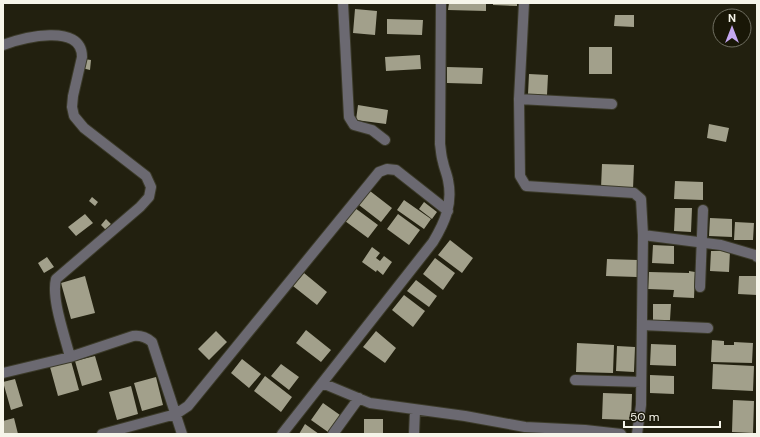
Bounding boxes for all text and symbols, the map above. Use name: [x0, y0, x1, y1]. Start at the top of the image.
north arrow: [712, 8, 752, 48]
text: N: [728, 11, 736, 25]
scale bar: [624, 403, 720, 429]
text: 50 m: [630, 409, 659, 425]

